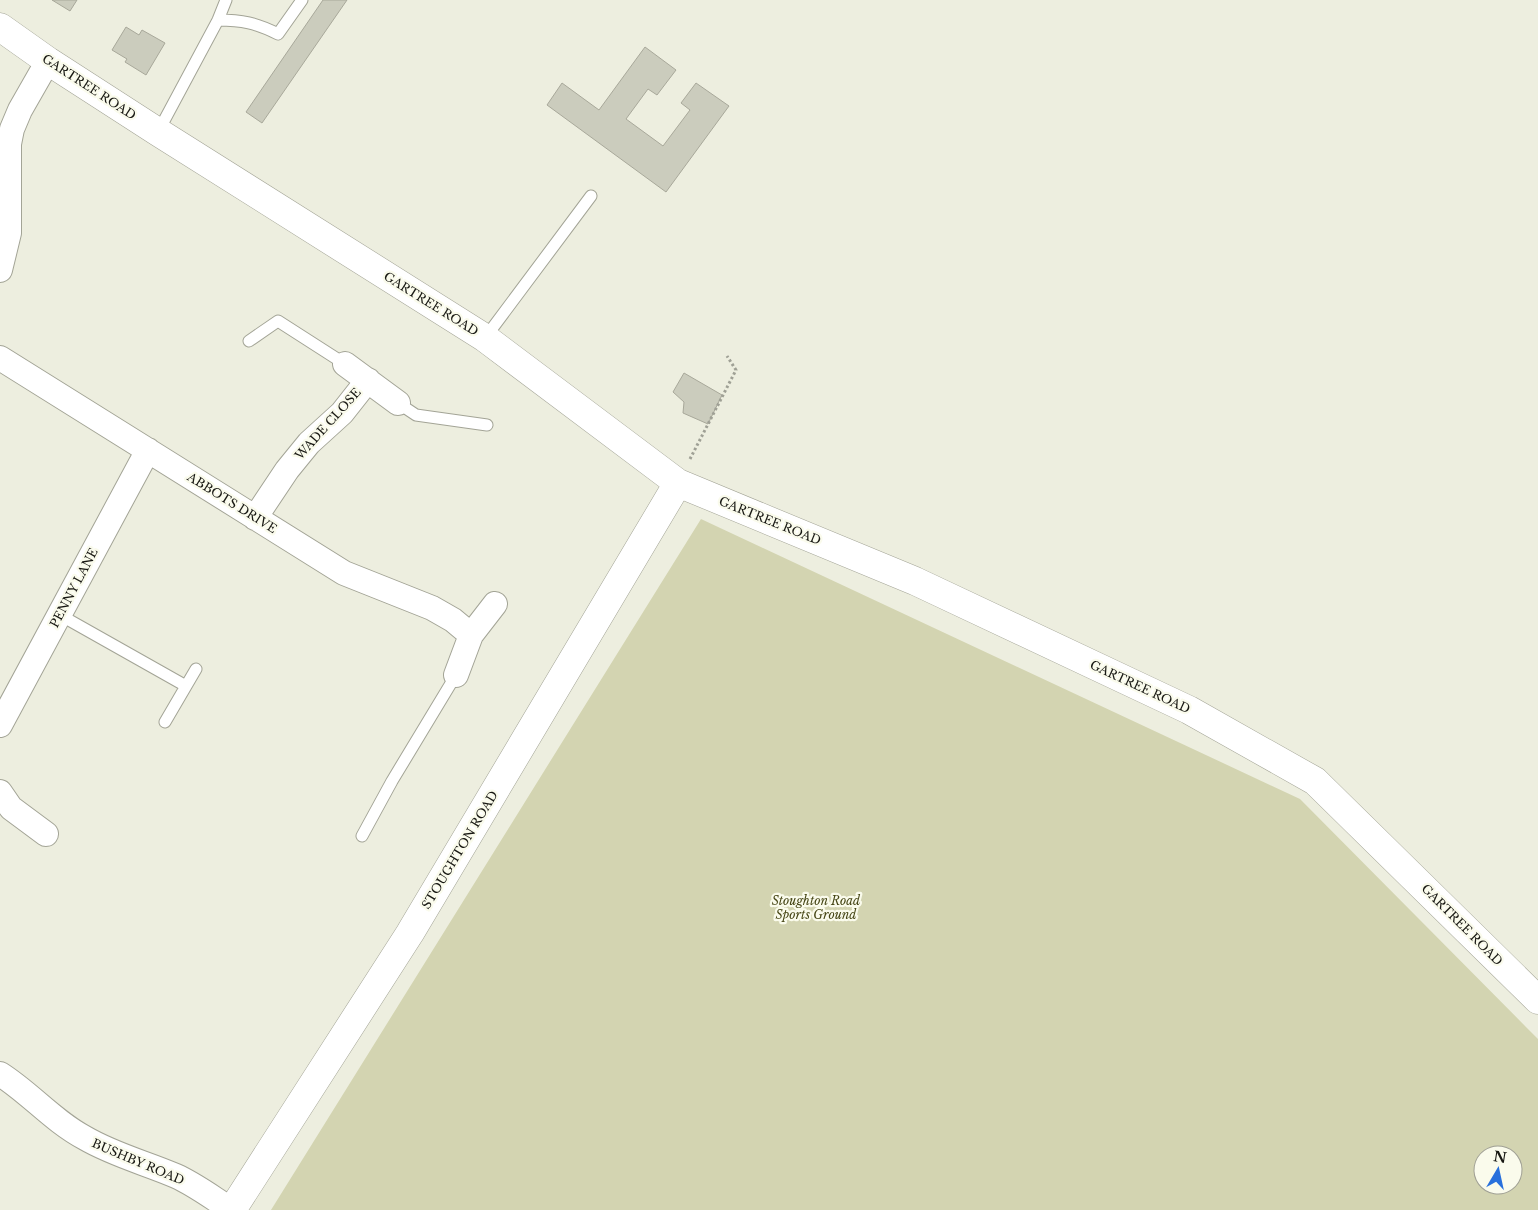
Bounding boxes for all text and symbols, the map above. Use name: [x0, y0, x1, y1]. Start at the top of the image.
street label: GARTREE ROAD: [40, 51, 139, 122]
street label: GARTREE ROAD: [381, 268, 481, 339]
street label: WADE CLOSE: [291, 385, 364, 463]
street label: ABBOTS DRIVE: [184, 468, 280, 536]
street label: GARTREE ROAD: [717, 493, 823, 548]
street label: PENNY LANE: [46, 545, 101, 630]
street label: GARTREE ROAD: [1088, 657, 1193, 716]
street label: STOUGHTON ROAD: [418, 788, 501, 912]
street label: GARTREE ROAD: [1419, 881, 1506, 968]
park label: Stoughton Road Sports Ground: [772, 893, 861, 922]
street label: BUSHBY ROAD: [90, 1135, 187, 1188]
north arrow: [1473, 1145, 1523, 1195]
text: N: [1492, 1147, 1508, 1167]

